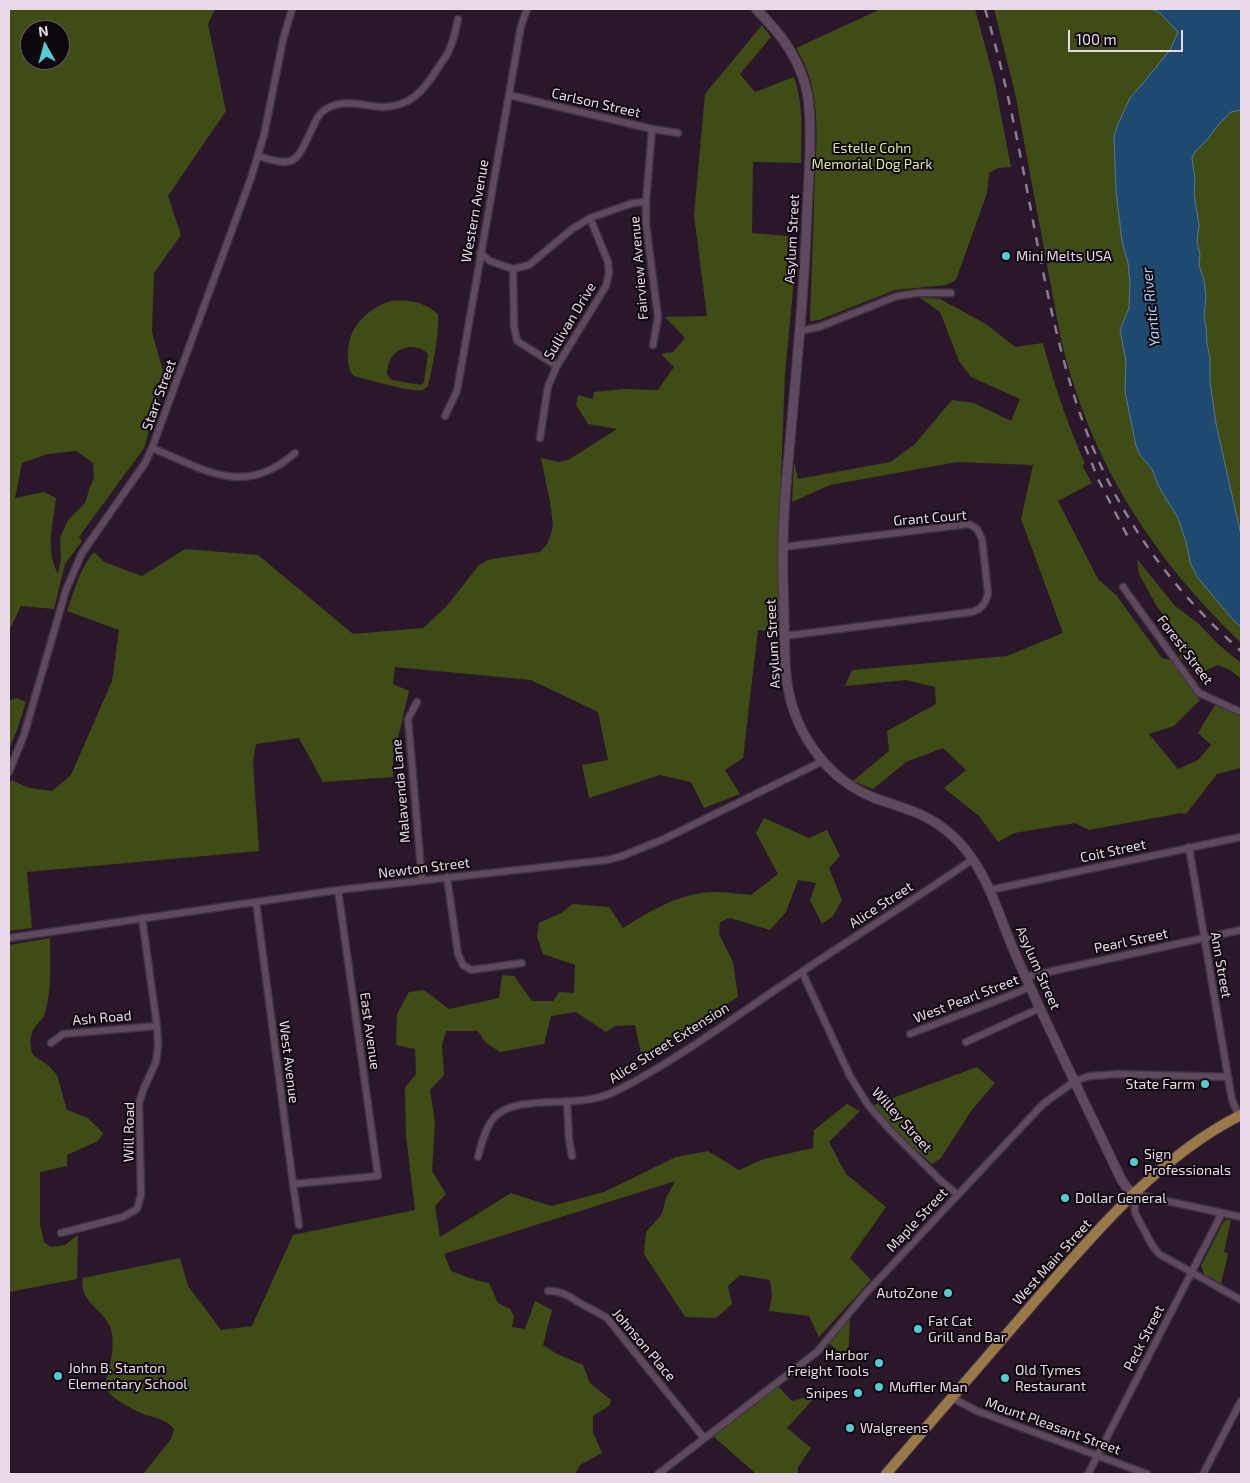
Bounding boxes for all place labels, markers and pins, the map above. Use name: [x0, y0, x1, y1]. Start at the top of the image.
place label: Mini Melts USA: [1016, 248, 1112, 264]
marker: Mini Melts USA: [1000, 250, 1012, 262]
place label: State Farm: [1125, 1076, 1195, 1092]
marker: State Farm: [1199, 1078, 1211, 1090]
place label: Sign Professionals: [1144, 1146, 1231, 1178]
marker: Sign Professionals: [1128, 1156, 1140, 1168]
place label: Dollar General: [1075, 1190, 1166, 1206]
marker: Dollar General: [1059, 1192, 1071, 1204]
place label: AutoZone: [877, 1285, 938, 1301]
marker: AutoZone: [942, 1287, 954, 1299]
place label: Fat Cat Grill and Bar: [928, 1313, 1006, 1345]
marker: Fat Cat Grill and Bar: [912, 1323, 924, 1335]
place label: Harbor Freight Tools: [787, 1347, 869, 1380]
marker: Harbor Freight Tools: [873, 1357, 885, 1369]
place label: John B. Stanton Elementary School: [68, 1360, 187, 1392]
place label: Old Tymes Restaurant: [1015, 1362, 1086, 1394]
marker: John B. Stanton Elementary School: [52, 1370, 64, 1382]
marker: Old Tymes Restaurant: [999, 1372, 1011, 1384]
place label: Muffler Man: [889, 1379, 968, 1395]
marker: Muffler Man: [873, 1381, 885, 1393]
place label: Snipes: [806, 1385, 848, 1401]
marker: Snipes: [852, 1387, 864, 1399]
place label: Walgreens: [860, 1420, 928, 1436]
marker: Walgreens: [844, 1422, 856, 1434]

